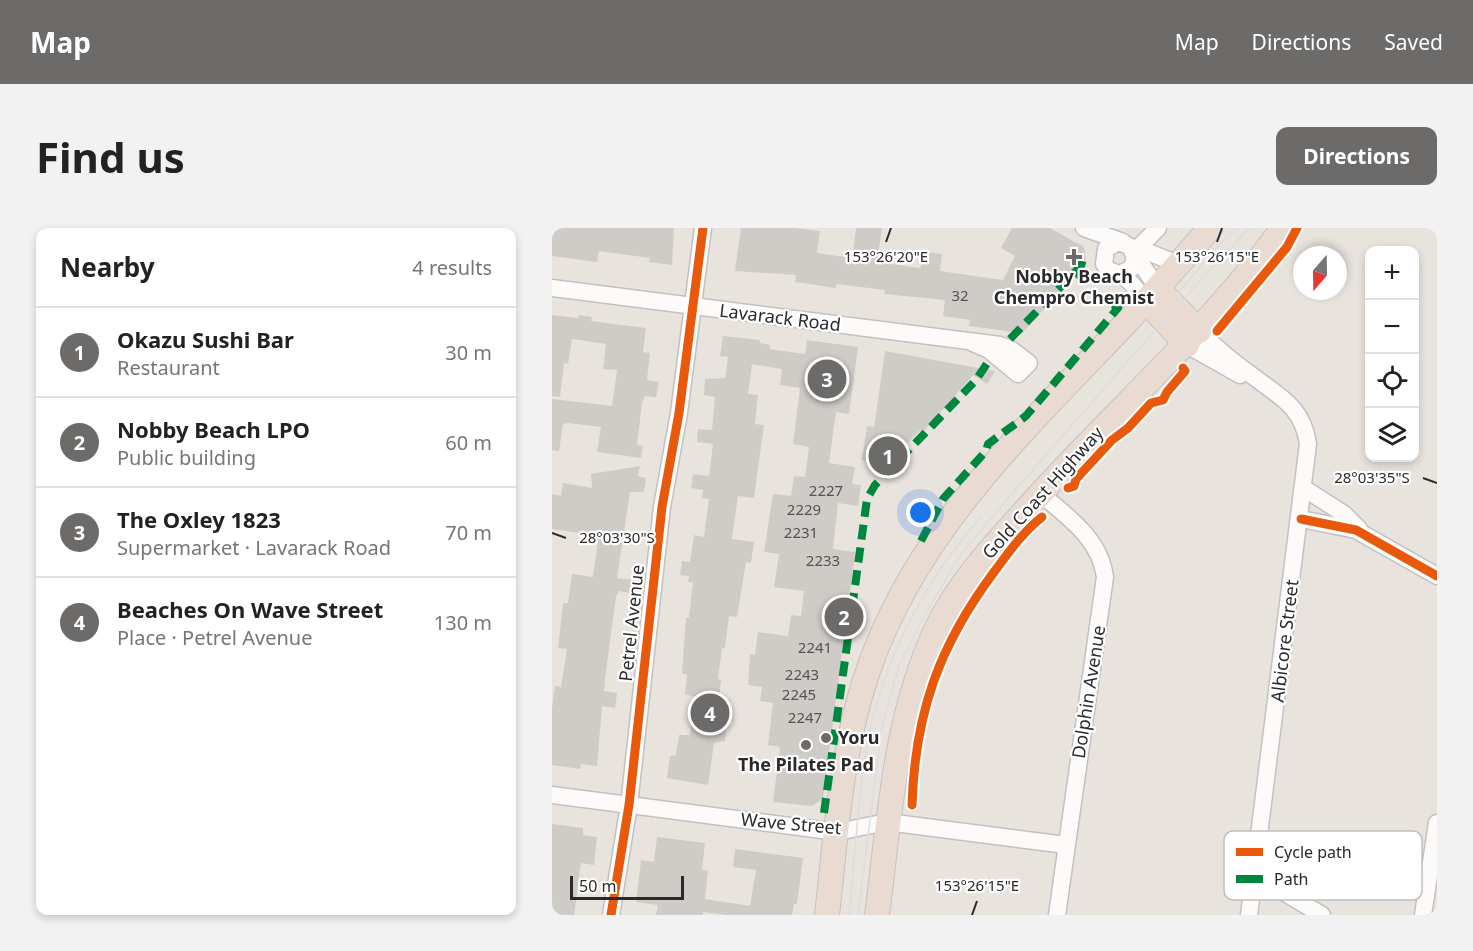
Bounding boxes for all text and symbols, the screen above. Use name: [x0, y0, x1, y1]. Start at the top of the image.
text: Map: [30, 23, 91, 61]
text: Map: [1175, 28, 1219, 56]
text: Directions: [1252, 28, 1351, 56]
text: Saved: [1384, 28, 1443, 56]
button: Directions: [1276, 127, 1437, 185]
text: Find us: [36, 128, 185, 185]
text: 153°26'20"E: [844, 246, 928, 266]
text: 153°26'15"E: [1175, 246, 1259, 266]
north arrow: [1293, 246, 1347, 300]
map controls: [1365, 246, 1419, 462]
button: +: [1365, 246, 1419, 300]
text: Nearby: [60, 249, 155, 285]
marker: Nobby Beach Chempro Chemist: [1067, 250, 1081, 264]
text: 4 results: [412, 254, 492, 281]
place label: Nobby Beach Chempro Chemist: [994, 264, 1154, 309]
house number: 32: [951, 285, 969, 305]
street label: Lavarack Road: [718, 298, 842, 336]
button: −: [1365, 300, 1419, 354]
text: Okazu Sushi Bar: [117, 324, 294, 354]
text: 1: [74, 339, 85, 366]
text: 30 m: [445, 339, 492, 366]
text: Restaurant: [117, 354, 220, 381]
button: locate: [1365, 354, 1419, 408]
pin: 3: [808, 356, 846, 402]
button: layers: [1365, 408, 1419, 462]
text: Nobby Beach LPO: [117, 414, 310, 444]
street label: Gold Coast Highway: [976, 420, 1109, 564]
text: 2: [74, 429, 85, 456]
text: 60 m: [445, 429, 492, 456]
pin: 1: [868, 434, 908, 478]
text: Public building: [117, 444, 256, 471]
text: 28°03'35"S: [1334, 467, 1410, 487]
house number: 2227: [809, 480, 843, 500]
your location: [906, 498, 935, 527]
house number: 2229: [787, 499, 821, 519]
text: The Oxley 1823: [117, 504, 281, 534]
text: 3: [74, 519, 85, 546]
text: 70 m: [445, 519, 492, 546]
house number: 2231: [784, 522, 818, 542]
text: 28°03'30"S: [579, 527, 655, 547]
text: Supermarket · Lavarack Road: [117, 534, 391, 561]
house number: 2233: [806, 550, 840, 570]
street label: Petrel Avenue: [613, 563, 649, 682]
street label: Albicore Street: [1265, 578, 1304, 704]
text: Beaches On Wave Street: [117, 594, 383, 624]
pin: 2: [824, 594, 864, 640]
text: 4: [74, 609, 85, 636]
text: 130 m: [434, 609, 492, 636]
text: Place · Petrel Avenue: [117, 624, 312, 651]
street label: Dolphin Avenue: [1066, 624, 1110, 760]
house number: 2241: [798, 637, 832, 657]
house number: 2243: [785, 664, 819, 684]
house number: 2245: [782, 684, 816, 704]
pin: 4: [690, 690, 730, 736]
house number: 2247: [788, 707, 822, 727]
place label: Yoru: [838, 725, 879, 749]
marker: Yoru: [819, 731, 833, 745]
marker: The Pilates Pad: [799, 738, 813, 752]
place label: The Pilates Pad: [738, 752, 874, 776]
street label: Wave Street: [740, 807, 843, 839]
legend: [1224, 831, 1422, 900]
text: Cycle path: [1274, 841, 1352, 863]
text: Path: [1274, 868, 1308, 890]
scale bar: [570, 873, 684, 900]
text: 50 m: [579, 875, 616, 897]
text: 153°26'15"E: [935, 875, 1019, 895]

